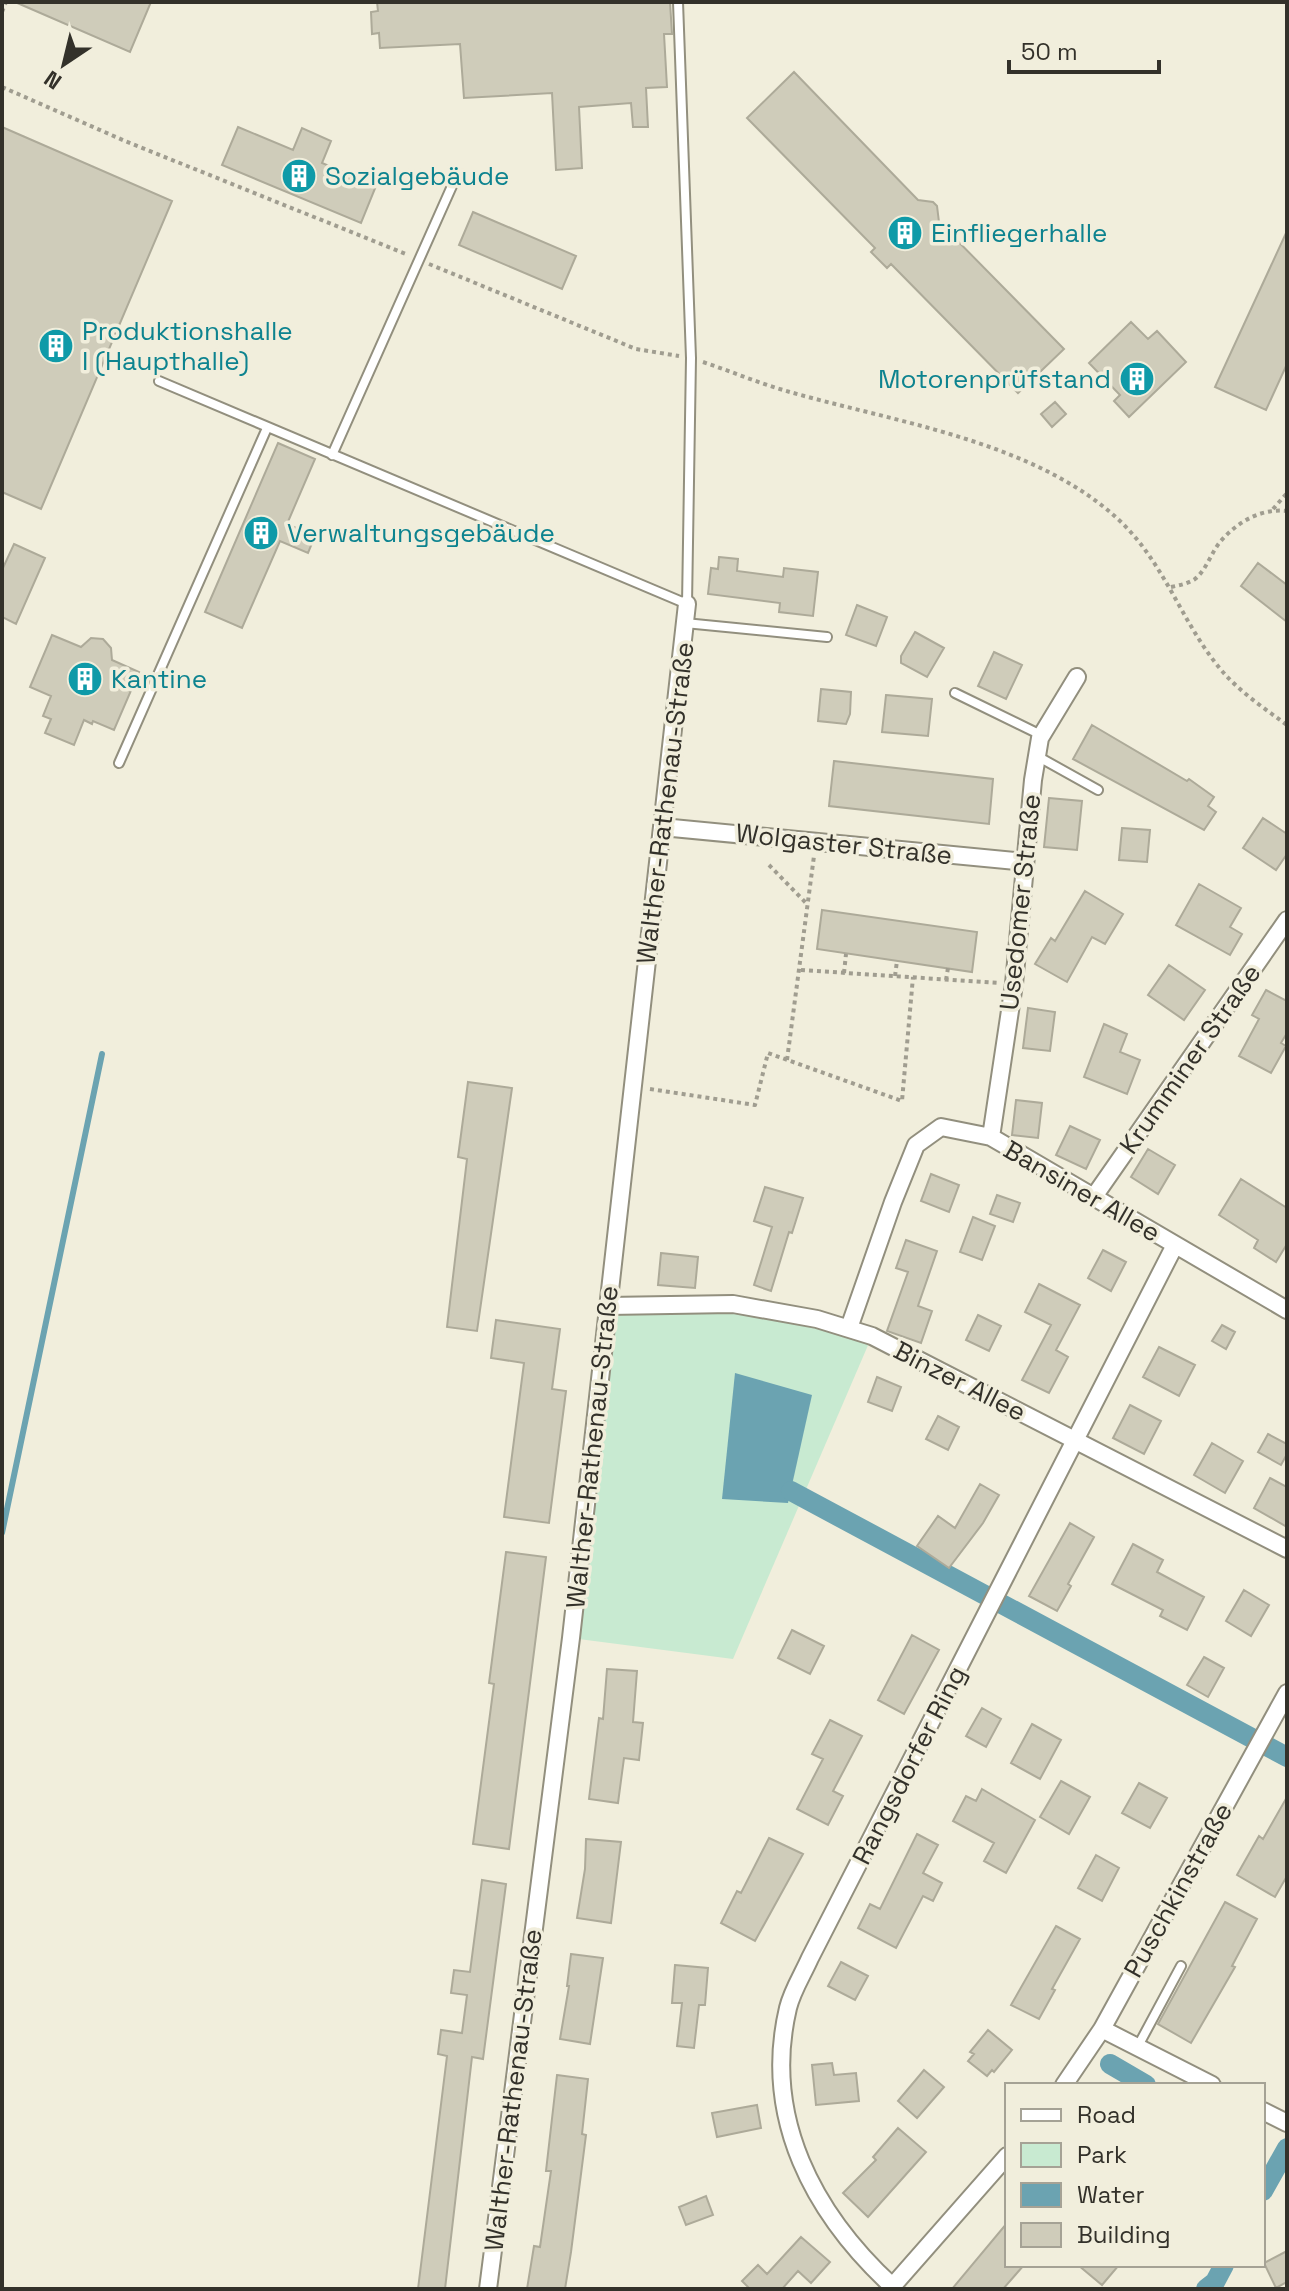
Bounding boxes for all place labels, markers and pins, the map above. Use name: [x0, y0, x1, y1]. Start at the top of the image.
building icon: Sozialgebäude: [280, 157, 318, 195]
place label: Sozialgebäude: [325, 159, 509, 193]
building icon: Einfliegerhalle: [886, 214, 924, 252]
place label: Einfliegerhalle: [931, 216, 1108, 250]
place label: Produktionshalle I (Haupthalle): [82, 314, 293, 378]
building icon: Produktionshalle I (Haupthalle): [37, 327, 75, 365]
building icon: Motorenprüfstand: [1118, 360, 1156, 398]
place label: Motorenprüfstand: [878, 362, 1111, 396]
building icon: Verwaltungsgebäude: [242, 514, 280, 552]
place label: Verwaltungsgebäude: [287, 516, 555, 550]
building icon: Kantine: [66, 660, 104, 698]
place label: Kantine: [111, 662, 207, 696]

